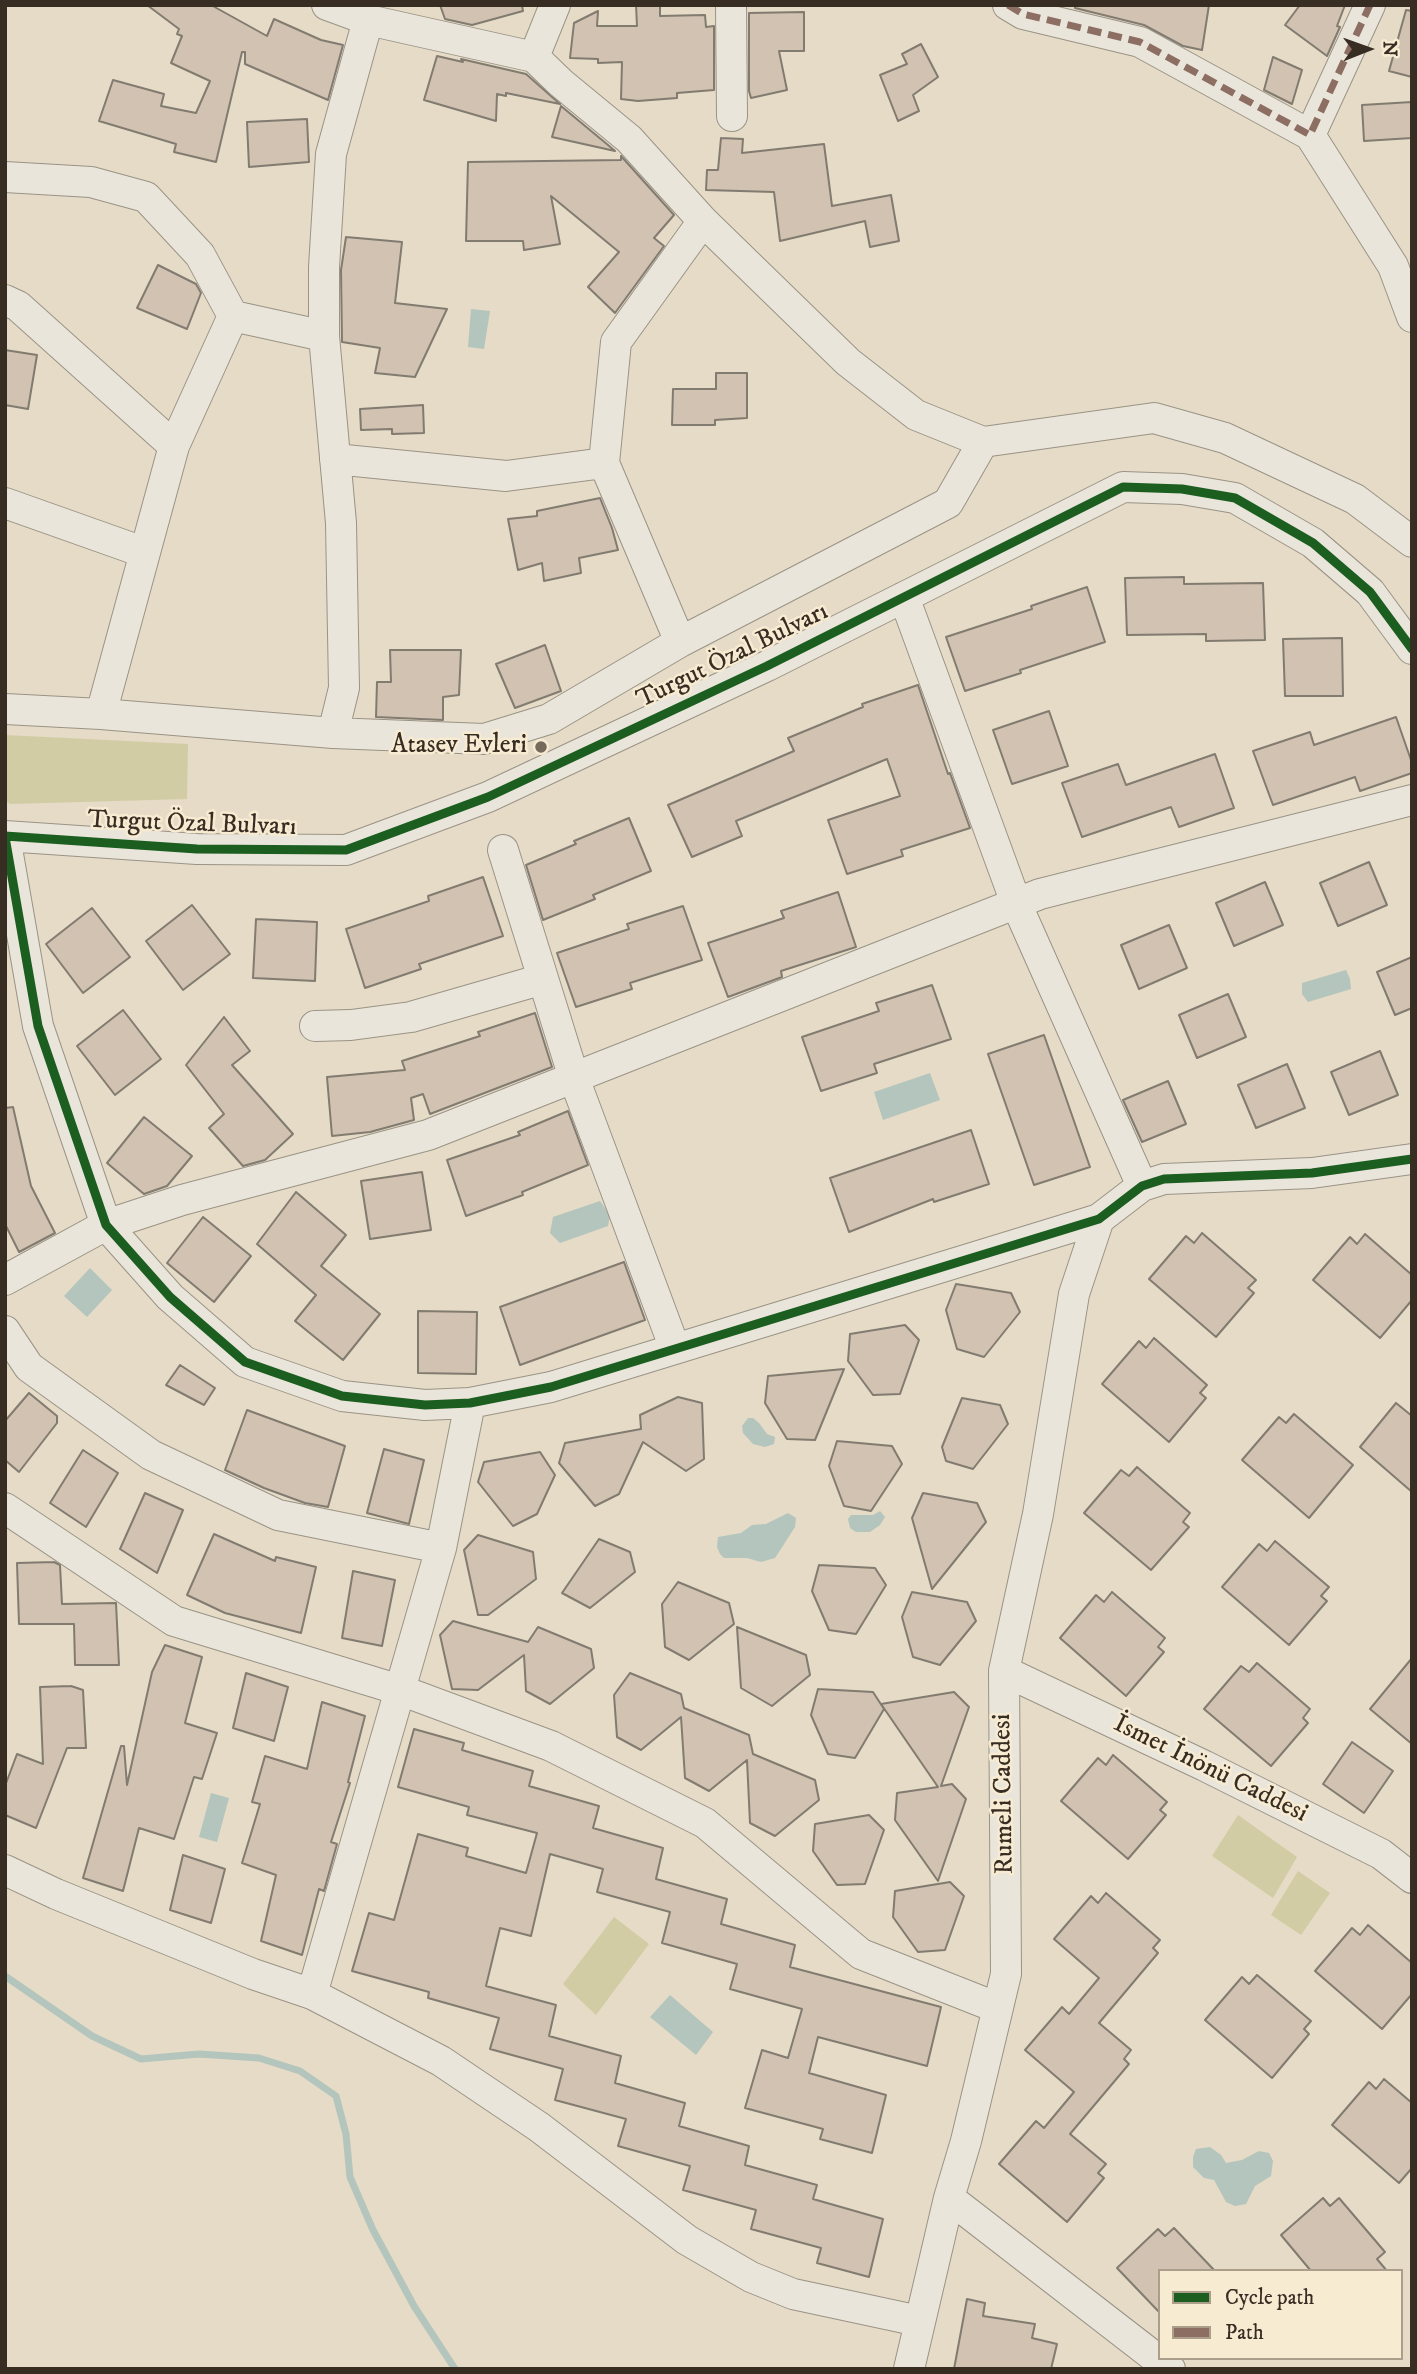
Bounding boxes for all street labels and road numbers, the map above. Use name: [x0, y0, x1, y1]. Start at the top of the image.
street label: Turgut Özal Bulvarı: [632, 597, 834, 717]
street label: Turgut Özal Bulvarı: [87, 806, 297, 844]
street label: İsmet İnönü Caddesi: [1108, 1709, 1312, 1831]
street label: Rumeli Caddesi: [988, 1713, 1022, 1875]

